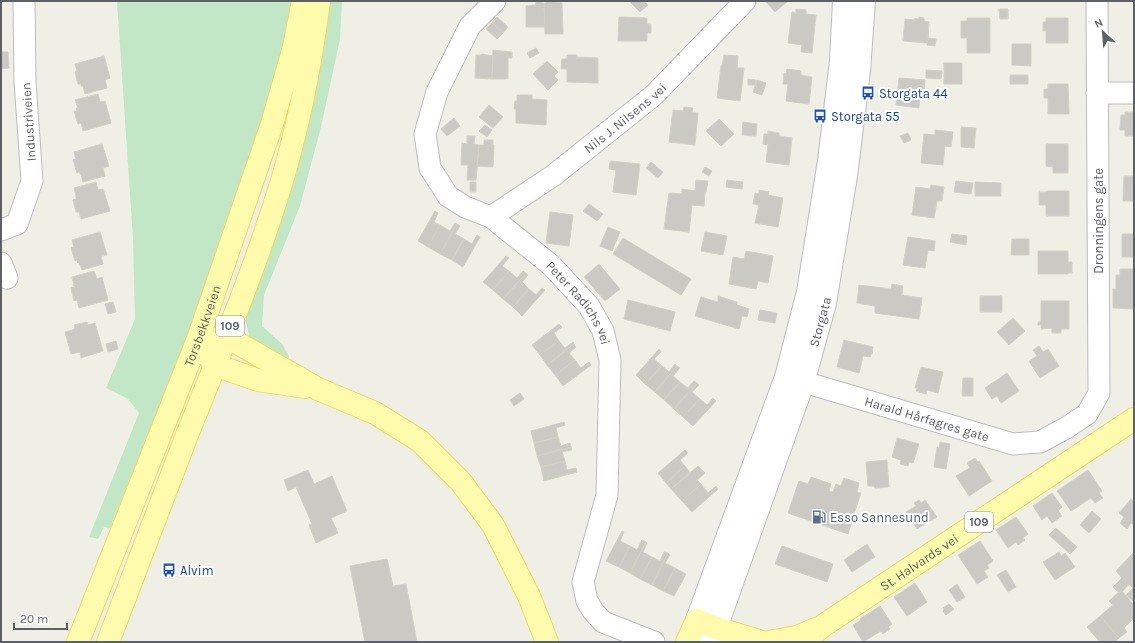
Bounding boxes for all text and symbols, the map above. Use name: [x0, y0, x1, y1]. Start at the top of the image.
north arrow: [1083, 12, 1123, 52]
text: N: [1092, 16, 1105, 31]
street label: Nils J. Nilsens vei: [581, 80, 670, 156]
street label: Industriveien: [18, 82, 39, 162]
bus stop icon: Storgata 44: [860, 85, 876, 101]
place label: Storgata 44: [879, 86, 948, 101]
bus stop icon: Storgata 55: [812, 108, 828, 124]
place label: Storgata 55: [831, 109, 900, 124]
street label: Dronningens gate: [1091, 168, 1106, 274]
street label: Peter Radichs vei: [543, 258, 613, 346]
street label: Torsbekkveien: [181, 283, 224, 368]
street label: Storgata: [806, 296, 834, 349]
road number: 109: [216, 316, 244, 336]
street label: Harald Hårfagres gate: [863, 393, 991, 445]
fuel station icon: Esso Sannesund: [811, 509, 827, 525]
place label: Esso Sannesund: [830, 510, 929, 525]
road number: 109: [965, 512, 993, 532]
street label: St. Halvards vei: [877, 531, 961, 594]
bus stop icon: Alvim: [161, 562, 177, 578]
place label: Alvim: [180, 563, 214, 578]
scale bar: [14, 605, 67, 631]
text: 20 m: [20, 612, 48, 626]

